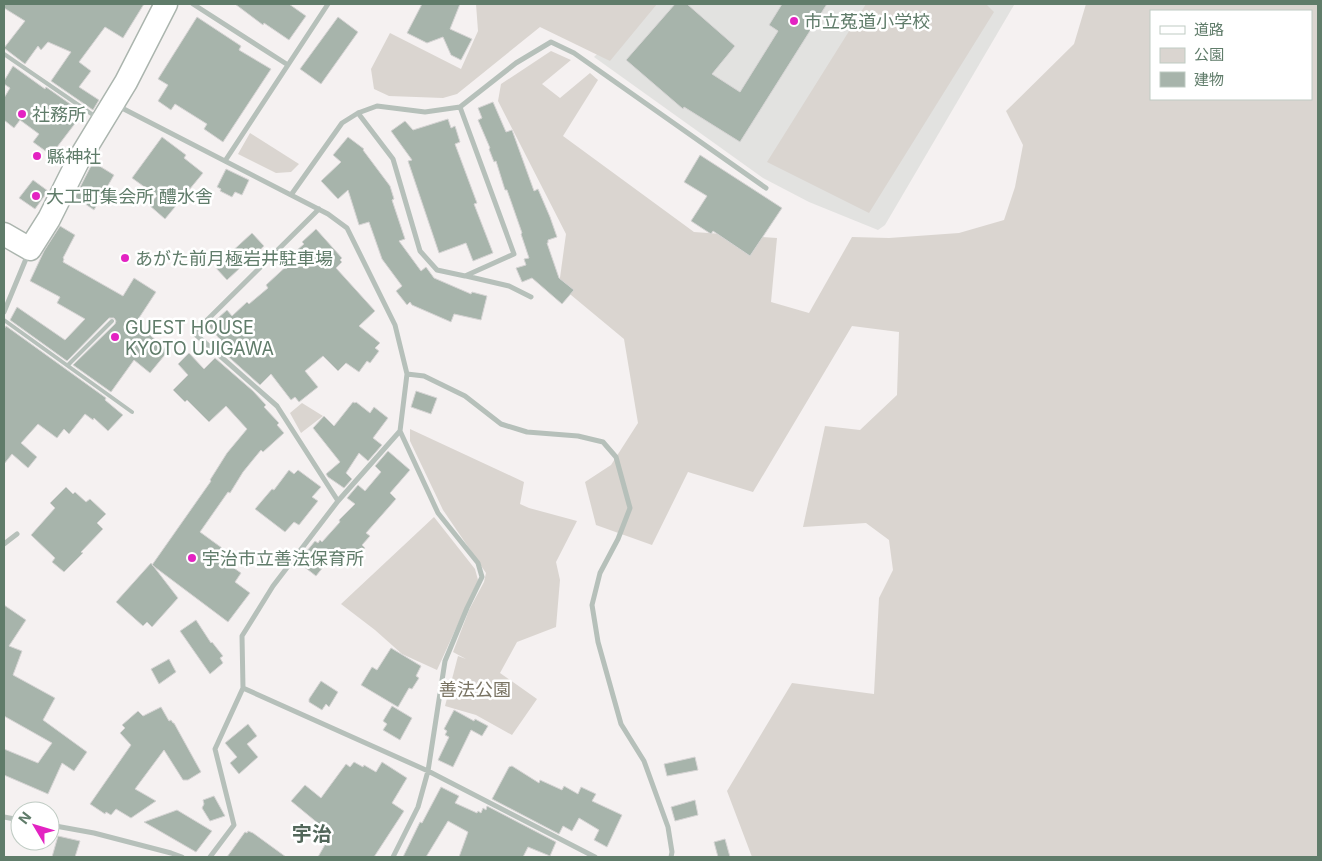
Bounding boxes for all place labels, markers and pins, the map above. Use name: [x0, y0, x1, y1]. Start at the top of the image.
place label: 市立菟道小学校: [804, 11, 930, 32]
marker: 市立菟道小学校: [788, 15, 800, 27]
place label: 社務所: [32, 104, 86, 125]
marker: 社務所: [16, 108, 28, 120]
place label: 縣神社: [47, 146, 101, 167]
marker: 縣神社: [31, 150, 43, 162]
place label: 大工町集会所 醴水舎: [46, 186, 213, 207]
marker: 大工町集会所 醴水舎: [30, 190, 42, 202]
place label: あがた前月極岩井駐車場: [135, 248, 333, 269]
marker: あがた前月極岩井駐車場: [119, 252, 131, 264]
place label: GUEST HOUSE KYOTO UJIGAWA: [125, 317, 274, 359]
marker: GUEST HOUSE KYOTO UJIGAWA: [109, 331, 121, 343]
place label: 宇治市立善法保育所: [202, 548, 364, 569]
marker: 宇治市立善法保育所: [186, 552, 198, 564]

